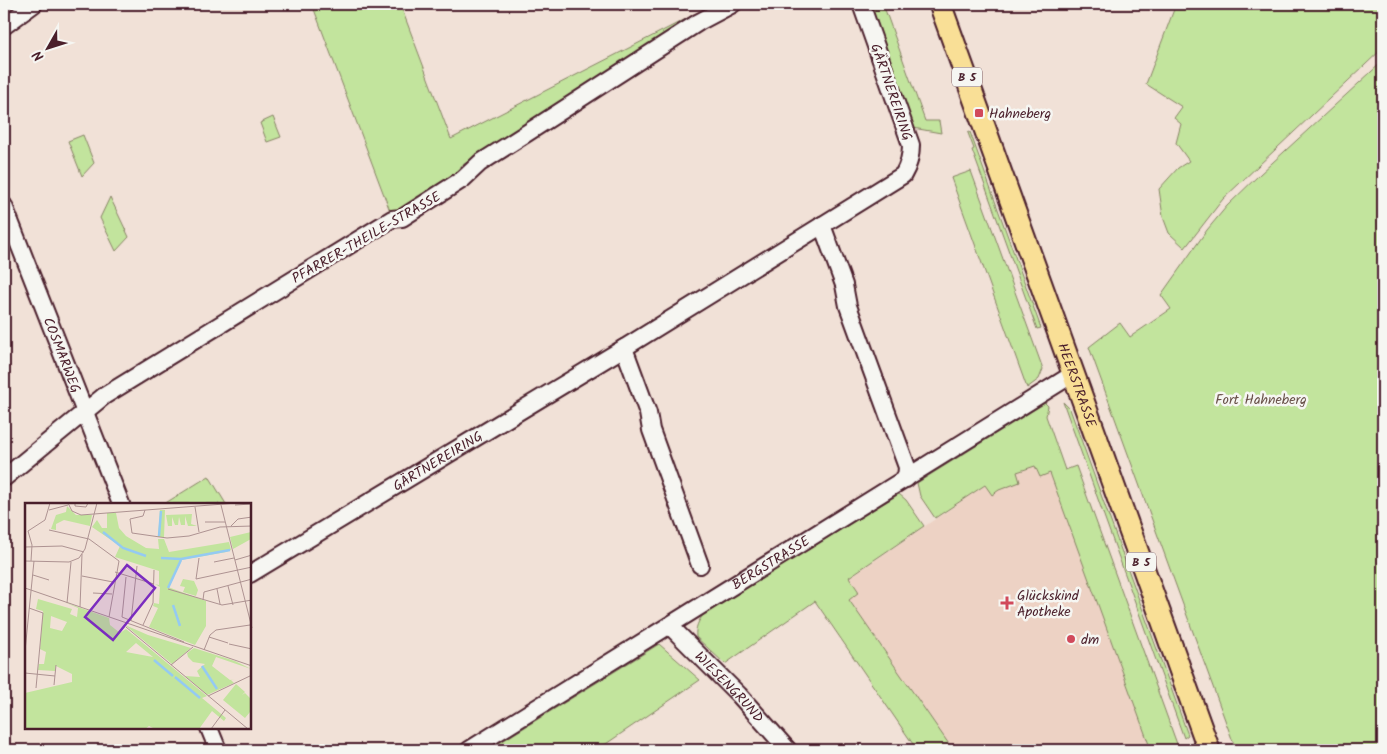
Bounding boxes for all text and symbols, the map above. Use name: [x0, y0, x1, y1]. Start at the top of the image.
north arrow: [22, 22, 72, 72]
street label: GÄRTNEREIRING: [864, 41, 918, 144]
text: N: [27, 45, 50, 66]
road number: B 5: [952, 68, 982, 86]
place label: Hahneberg: [989, 103, 1051, 125]
marker: Hahneberg: [973, 107, 985, 119]
street label: PFARRER-THEILE-STRASSE: [288, 186, 446, 290]
street label: COSMARWEG: [37, 314, 86, 397]
street label: HEERSTRASSE: [1051, 340, 1102, 432]
park label: Fort Hahneberg: [1215, 389, 1307, 411]
street label: GÄRTNEREIRING: [389, 426, 487, 497]
inset map: [25, 503, 251, 729]
street label: BERGSTRASSE: [727, 530, 815, 596]
road number: B 5: [1126, 552, 1156, 572]
place label: Glückskind Apotheke: [1017, 585, 1080, 623]
marker: Glückskind Apotheke: [1001, 597, 1013, 609]
place label: dm: [1081, 629, 1099, 651]
marker: dm: [1065, 633, 1077, 645]
street label: WIESENGRUND: [689, 646, 769, 728]

